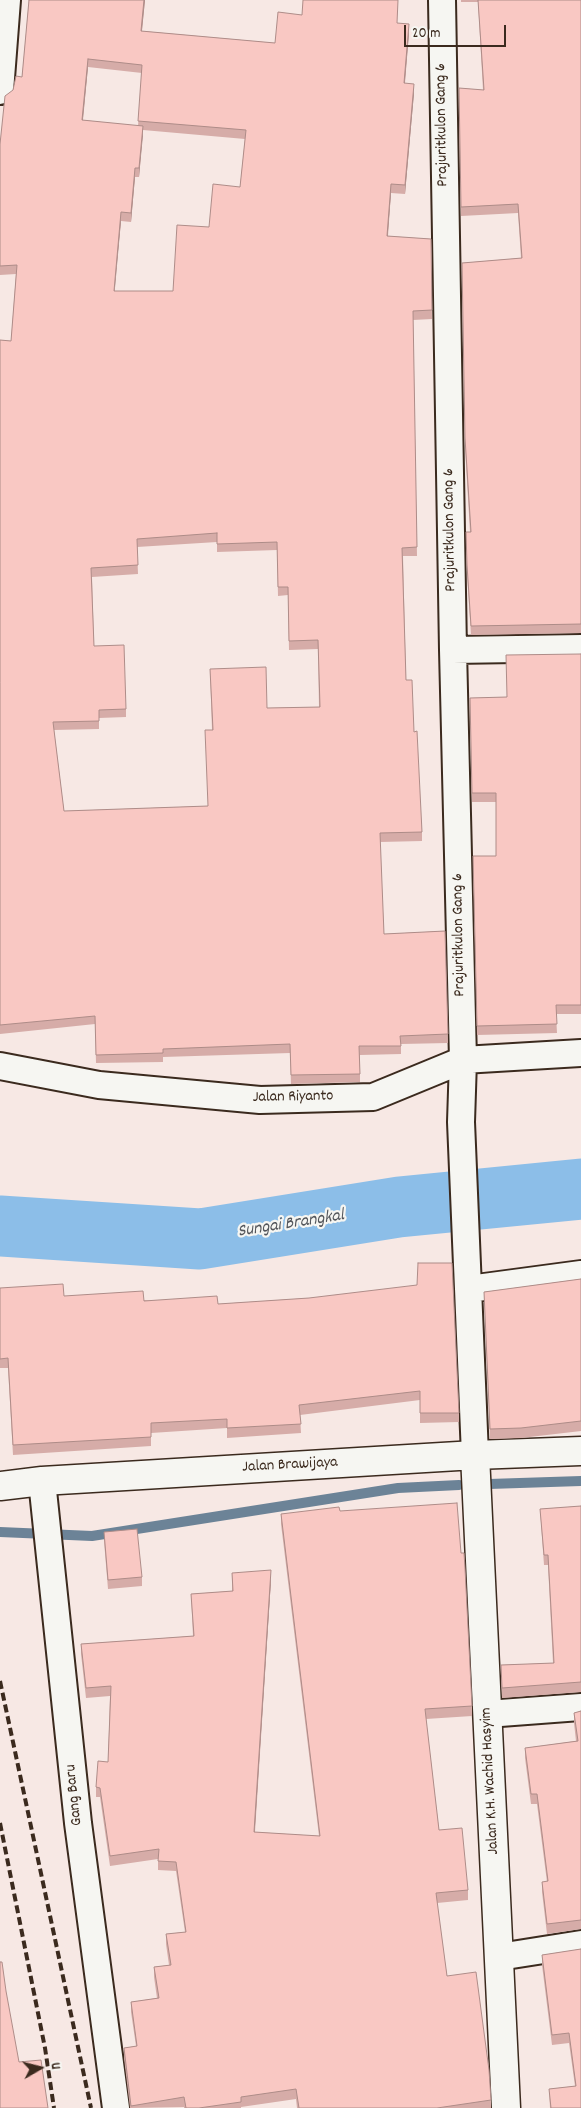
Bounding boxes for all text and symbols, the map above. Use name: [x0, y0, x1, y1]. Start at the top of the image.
scale bar: [406, 15, 508, 47]
text: 20 m: [412, 23, 440, 45]
street label: Prajuritkulon Gang 6: [432, 63, 454, 187]
street label: Prajuritkulon Gang 6: [440, 468, 462, 592]
street label: Prajuritkulon Gang 6: [449, 873, 471, 997]
street label: Jalan Riyanto: [252, 1088, 334, 1108]
water label: Sungai Brangkal: [236, 1206, 346, 1244]
street label: Jalan Brawijaya: [242, 1454, 338, 1478]
street label: Jalan K.H. Wachid Hasyim: [478, 1707, 504, 1855]
street label: Gang Baru: [62, 1763, 88, 1827]
north arrow: [15, 2043, 65, 2093]
text: U: [44, 2061, 65, 2071]

